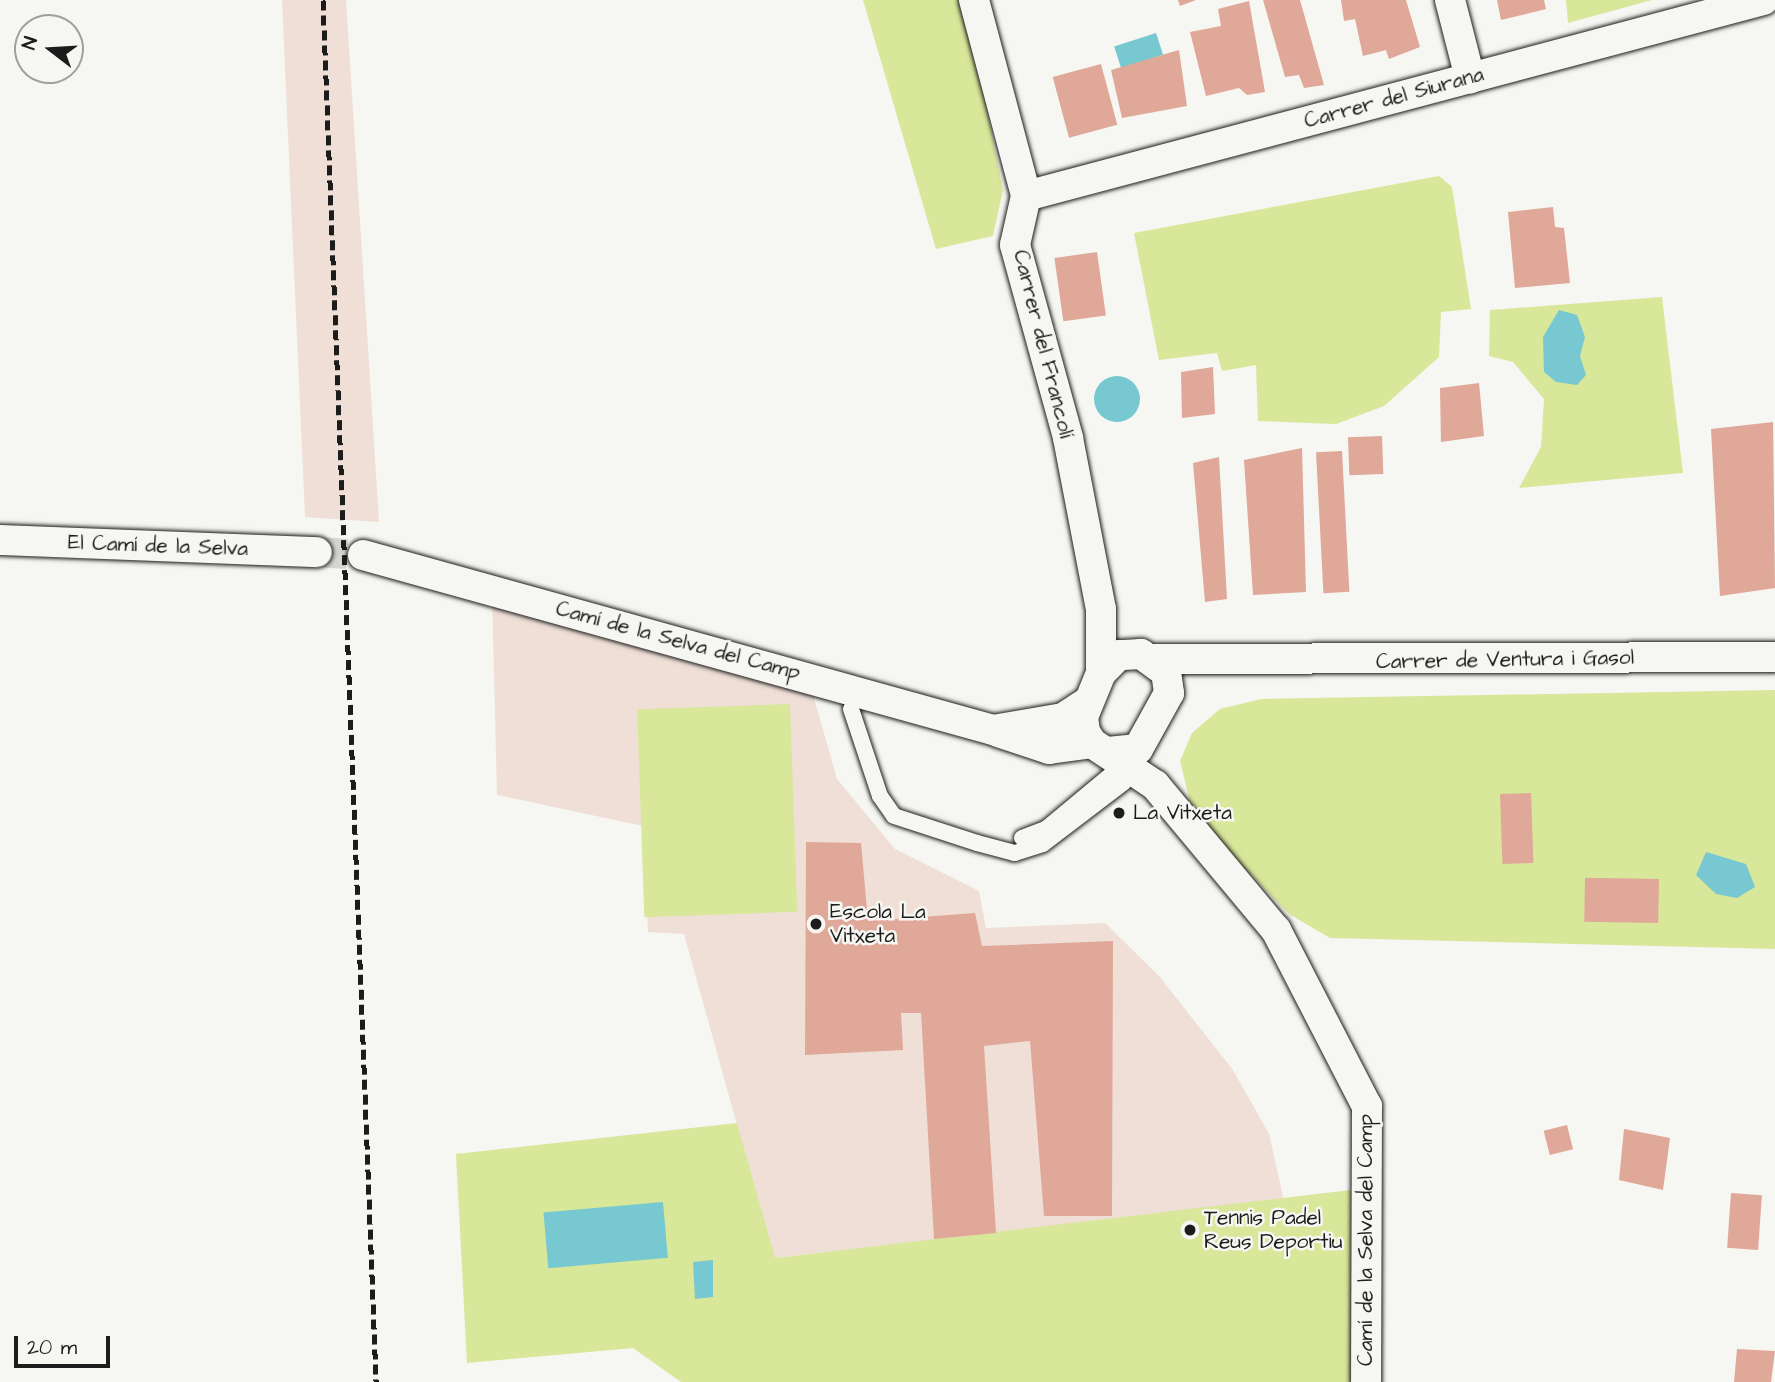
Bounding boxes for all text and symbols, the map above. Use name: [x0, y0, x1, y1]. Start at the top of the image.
north arrow: [14, 14, 84, 84]
text: N: [16, 34, 45, 53]
street label: Carrer del Siurana: [1302, 62, 1486, 134]
street label: Carrer del Francolí: [1007, 247, 1079, 441]
street label: El Camí de la Selva: [67, 530, 249, 562]
street label: Camí de la Selva del Camp: [553, 596, 803, 686]
street label: Carrer de Ventura i Gasol: [1376, 645, 1634, 675]
place label: La Vitxeta: [1133, 800, 1232, 826]
marker: La Vitxeta: [1111, 805, 1127, 821]
place label: Escola La Vitxeta: [830, 899, 926, 949]
marker: Escola La Vitxeta: [808, 916, 824, 932]
street label: Camí de la Selva del Camp: [1353, 1114, 1379, 1366]
place label: Tennis Padel Reus Deportiu: [1204, 1205, 1342, 1255]
marker: Tennis Padel Reus Deportiu: [1182, 1222, 1198, 1238]
scale bar: [18, 1322, 114, 1366]
text: 20 m: [27, 1333, 77, 1362]

